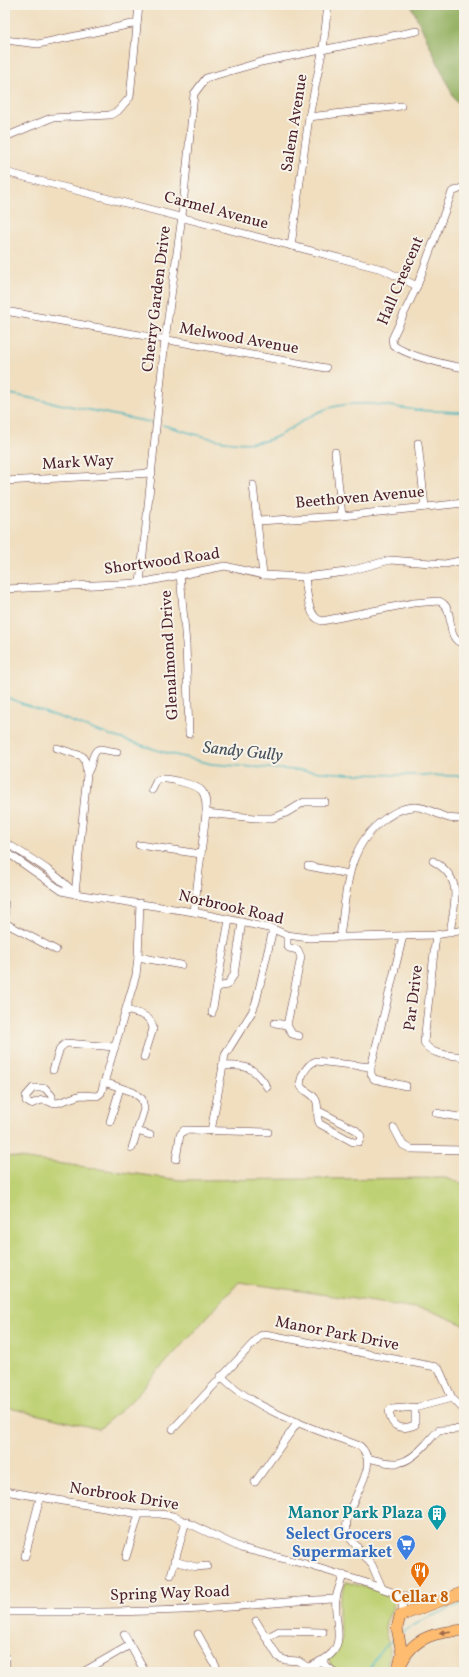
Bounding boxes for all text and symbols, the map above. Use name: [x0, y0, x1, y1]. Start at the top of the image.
street label: Salem Avenue: [276, 72, 314, 174]
street label: Carmel Avenue: [161, 187, 271, 235]
street label: Cherry Garden Drive: [137, 225, 177, 373]
street label: Hall Crescent: [372, 233, 430, 329]
street label: Melwood Avenue: [178, 318, 300, 360]
street label: Mark Way: [41, 450, 115, 476]
street label: Beethoven Avenue: [294, 481, 426, 515]
street label: Shortwood Road: [103, 543, 221, 581]
street label: Glenalmond Drive: [156, 590, 184, 720]
water label: Sandy Gully: [202, 736, 284, 768]
street label: Norbrook Road: [176, 885, 286, 931]
street label: Par Drive: [399, 964, 429, 1032]
street label: Manor Park Drive: [273, 1311, 401, 1357]
street label: Norbrook Drive: [68, 1477, 180, 1517]
place label: Manor Park Plaza: [288, 1503, 423, 1525]
building icon: Manor Park Plaza: [426, 1503, 448, 1531]
place label: Select Grocers Supermarket: [286, 1524, 392, 1564]
supermarket icon: Select Grocers Supermarket: [395, 1533, 417, 1561]
restaurant icon: Cellar 8: [409, 1560, 431, 1588]
street label: Spring Way Road: [110, 1581, 230, 1607]
place label: Cellar 8: [391, 1587, 449, 1609]
one-way arrow: [439, 1629, 451, 1635]

